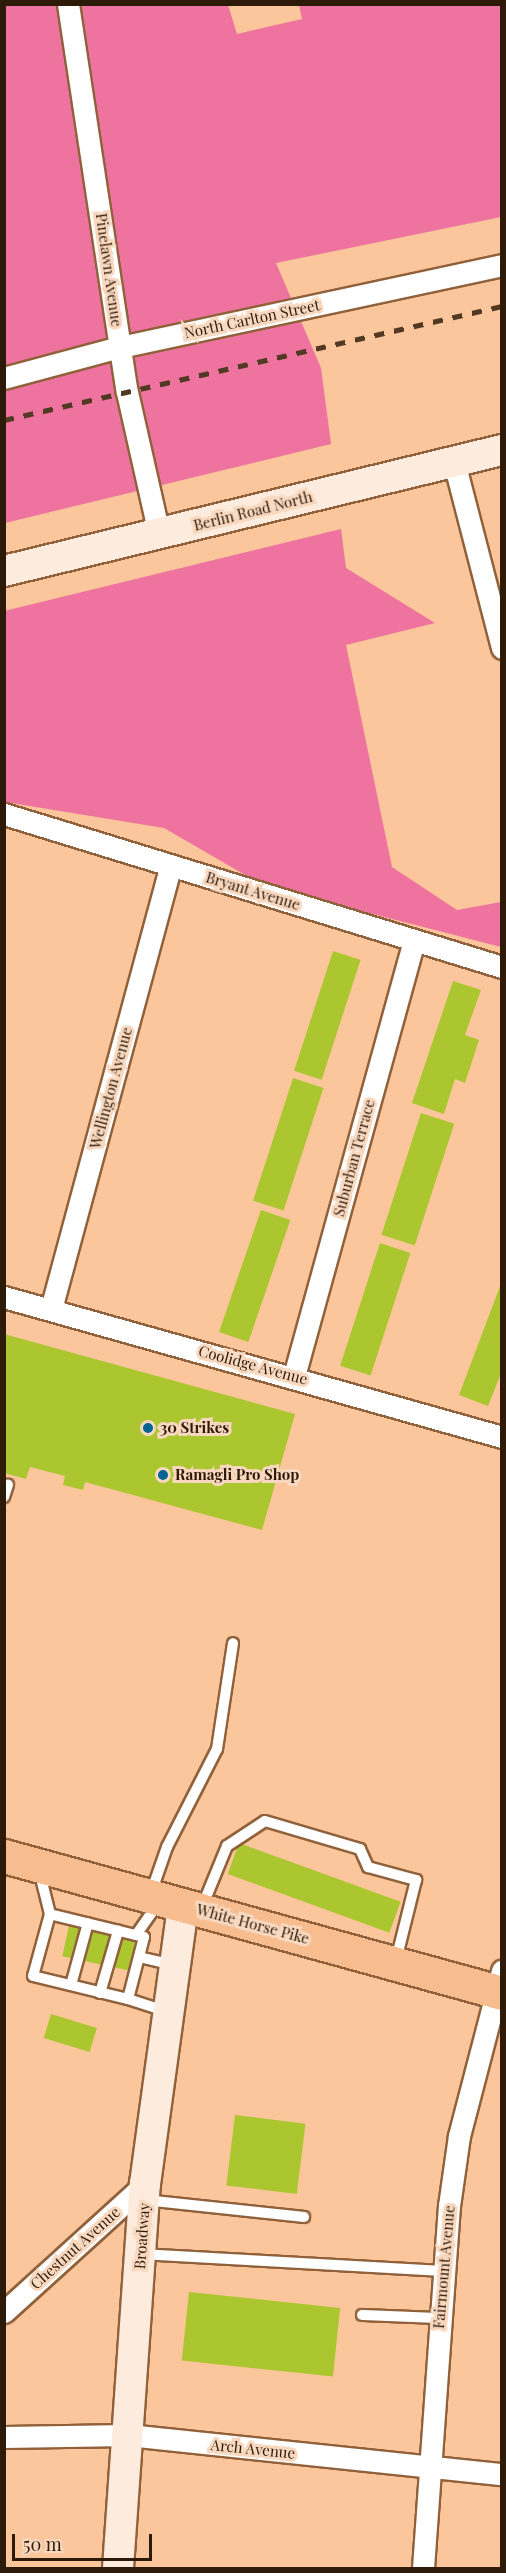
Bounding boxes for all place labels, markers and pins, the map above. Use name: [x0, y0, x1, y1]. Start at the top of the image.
place label: 30 Strikes: [160, 1419, 229, 1437]
marker: 30 Strikes: [141, 1421, 155, 1435]
place label: Ramagli Pro Shop: [175, 1466, 299, 1484]
marker: Ramagli Pro Shop: [156, 1468, 170, 1482]

